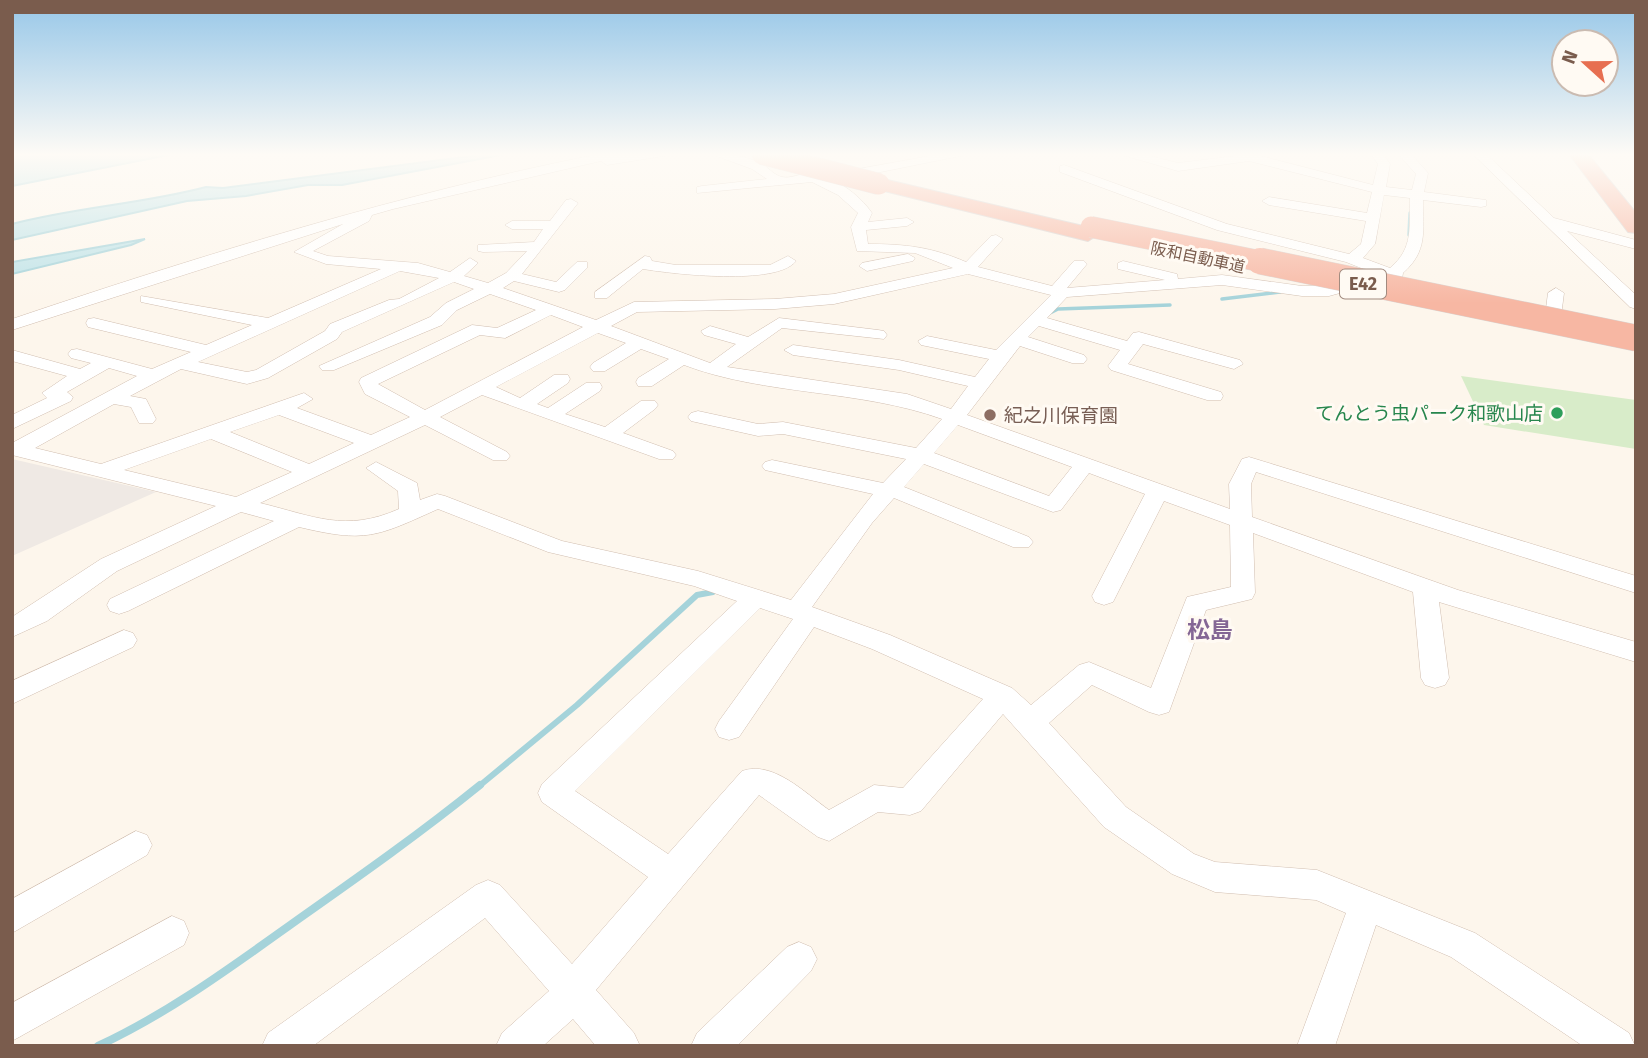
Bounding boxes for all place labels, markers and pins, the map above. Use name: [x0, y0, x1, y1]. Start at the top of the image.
place label: てんとう虫パーク和歌山店: [1315, 402, 1543, 425]
place label: 紀之川保育園: [1004, 404, 1118, 427]
marker: てんとう虫パーク和歌山店: [1549, 405, 1565, 421]
marker: 紀之川保育園: [982, 407, 998, 423]

